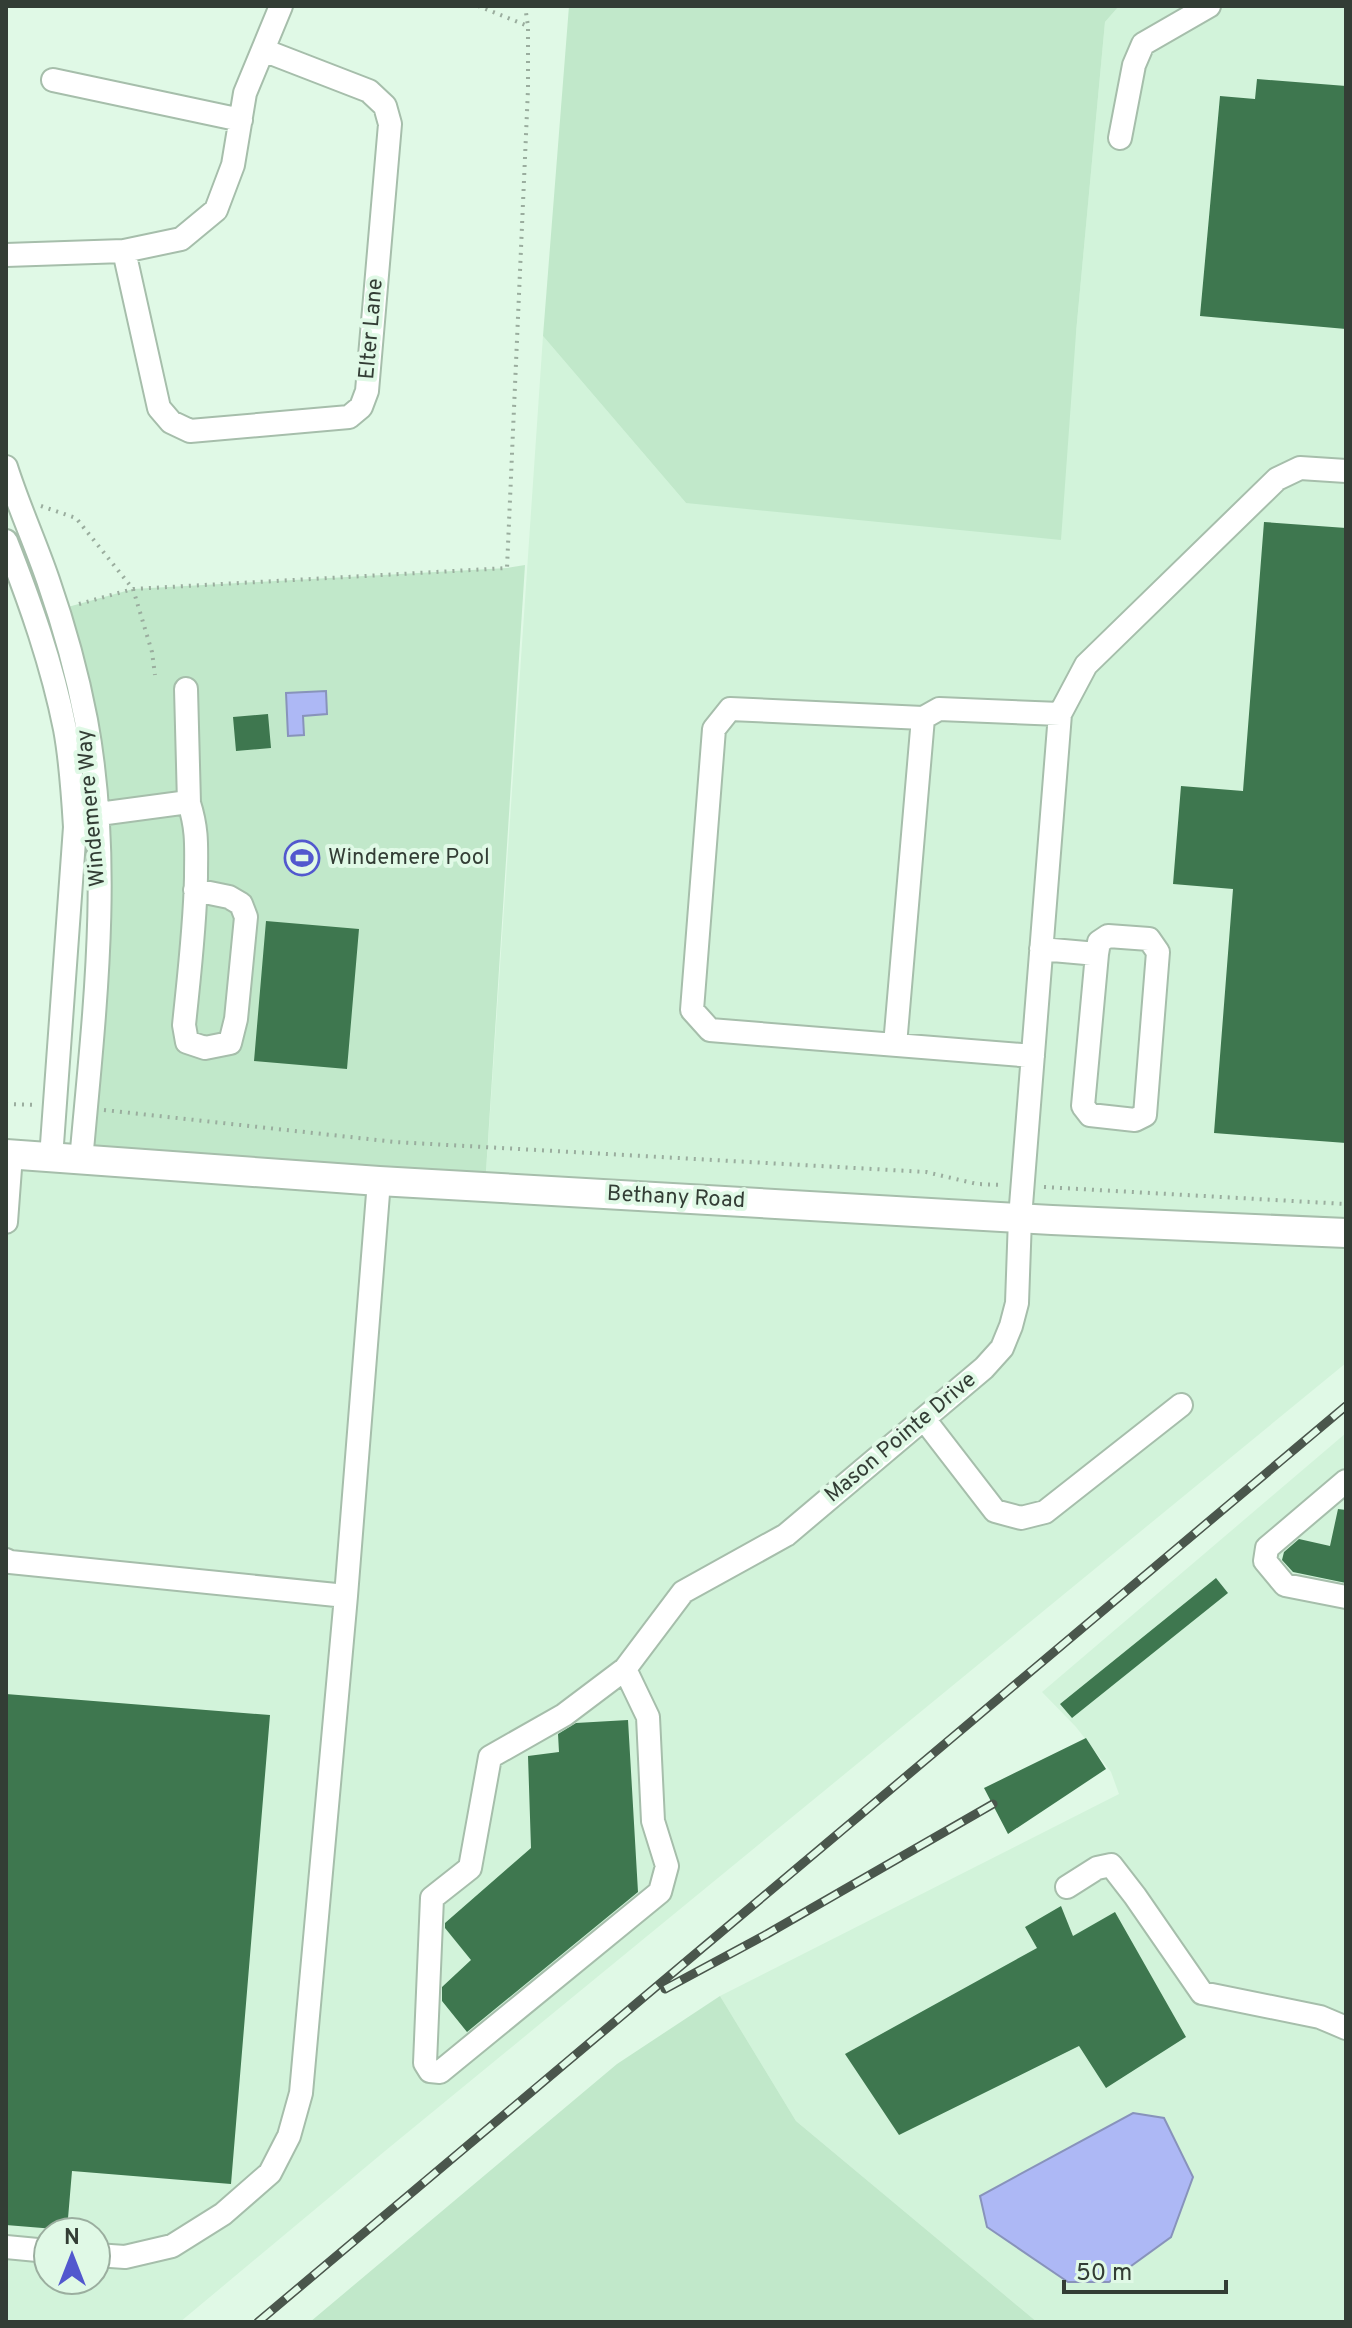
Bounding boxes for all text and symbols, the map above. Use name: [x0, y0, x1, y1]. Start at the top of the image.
street label: Elter Lane: [354, 277, 390, 381]
street label: Windemere Way: [72, 728, 112, 888]
sports icon: Windemere Pool: [283, 839, 321, 877]
place label: Windemere Pool: [328, 845, 490, 872]
street label: Bethany Road: [606, 1181, 746, 1215]
street label: Mason Pointe Drive: [820, 1367, 982, 1509]
north arrow: [32, 2216, 112, 2296]
text: N: [64, 2225, 80, 2252]
scale bar: [1064, 2244, 1226, 2294]
text: 50 m: [1076, 2259, 1132, 2289]

